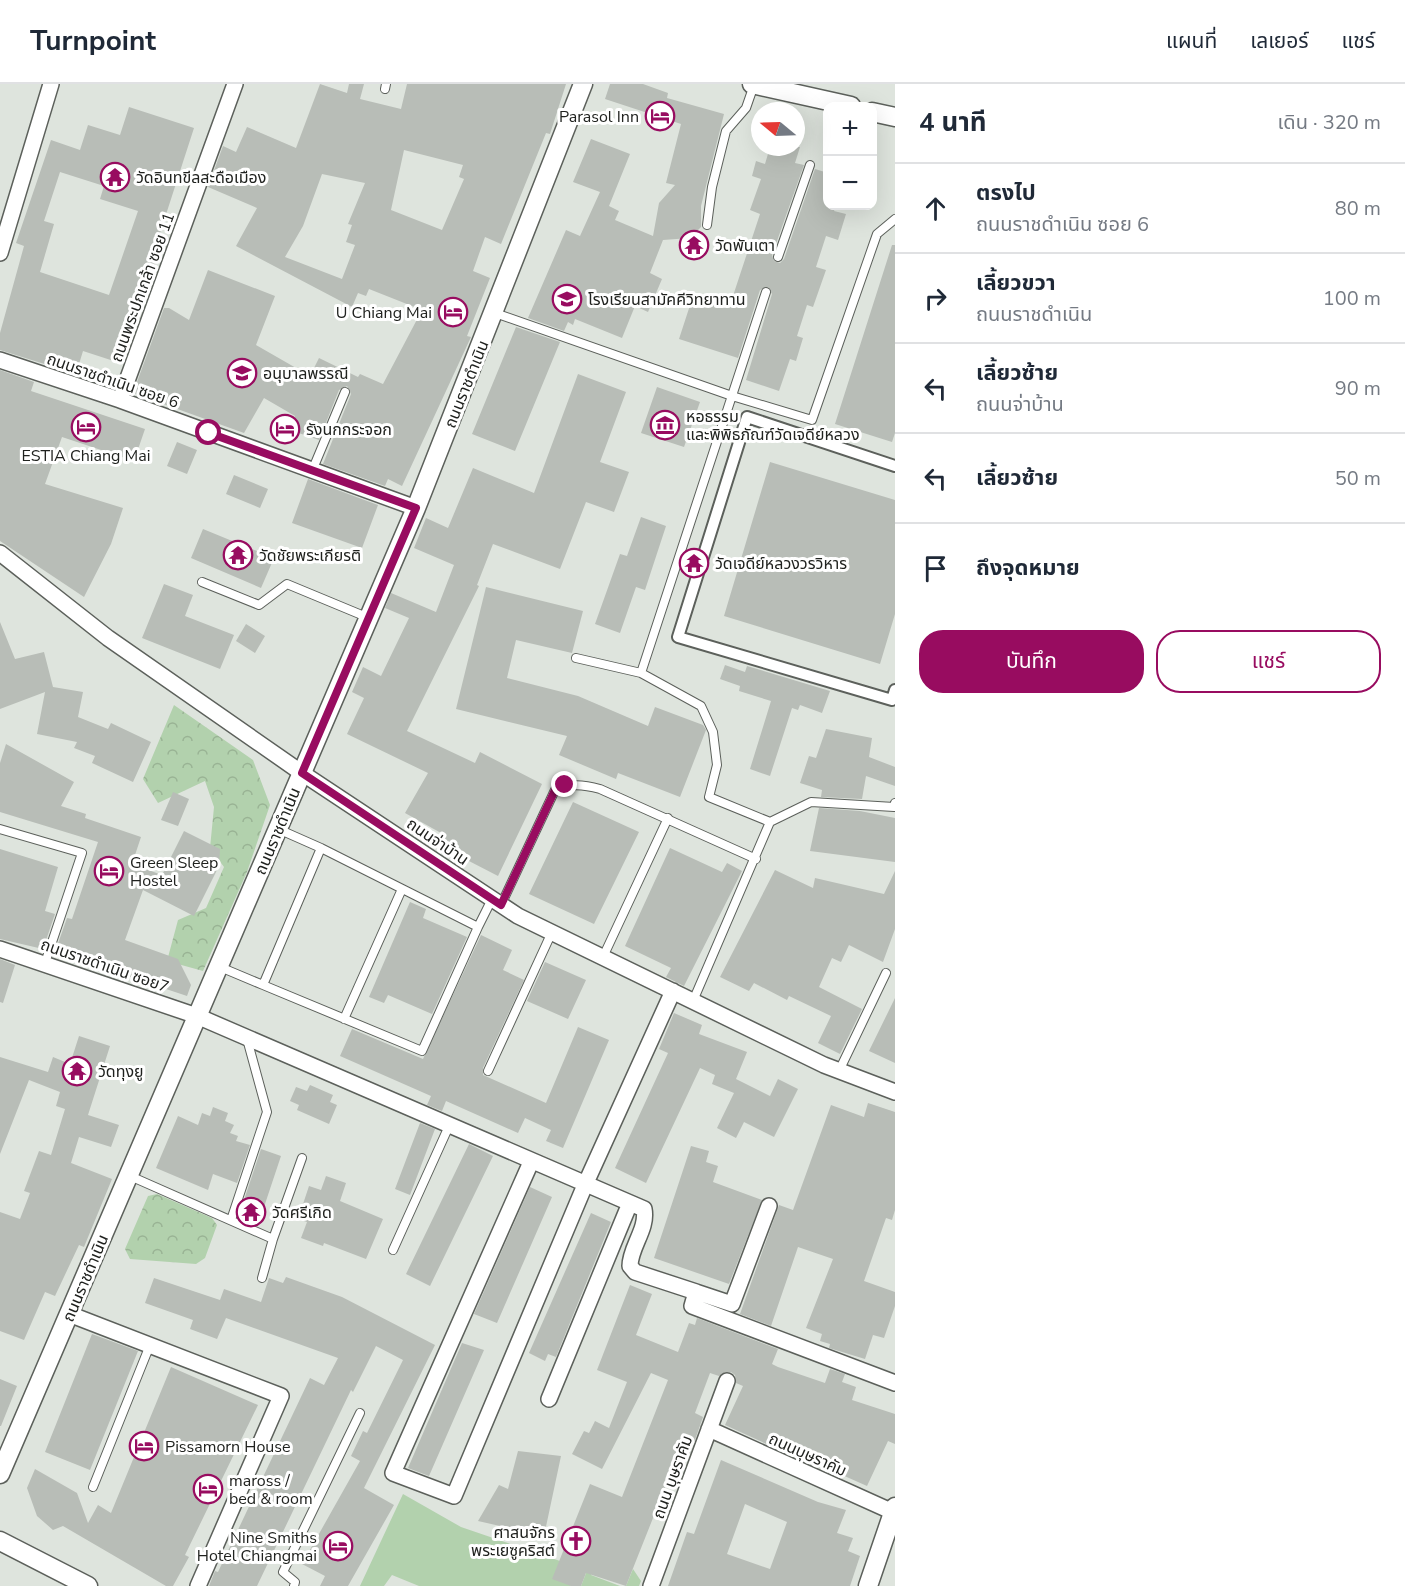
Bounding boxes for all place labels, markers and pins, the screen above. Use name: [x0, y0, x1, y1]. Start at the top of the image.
hotel icon: Parasol Inn: [644, 100, 676, 132]
place label: Parasol Inn: [559, 106, 639, 128]
temple icon: วัดอินทขีลสะดือเมือง: [99, 161, 131, 193]
place label: วัดอินทขีลสะดือเมือง: [136, 167, 266, 189]
temple icon: วัดพันเตา: [678, 229, 710, 261]
place label: วัดพันเตา: [715, 235, 775, 257]
school or university icon: โรงเรียนสามัคคีวิทยาทาน: [551, 283, 583, 315]
place label: โรงเรียนสามัคคีวิทยาทาน: [588, 289, 746, 311]
hotel icon: U Chiang Mai: [437, 296, 469, 328]
place label: U Chiang Mai: [336, 302, 432, 324]
school or university icon: อนุบาลพรรณี: [226, 357, 258, 389]
place label: อนุบาลพรรณี: [263, 363, 349, 385]
place label: หอธรรม และพิพิธภัณฑ์วัดเจดีย์หลวง: [686, 406, 859, 446]
museum icon: หอธรรม และพิพิธภัณฑ์วัดเจดีย์หลวง: [649, 409, 681, 441]
hotel icon: ESTIA Chiang Mai: [70, 411, 102, 443]
hotel icon: รังนกกระจอก: [269, 413, 301, 445]
place label: รังนกกระจอก: [306, 419, 392, 441]
place label: ESTIA Chiang Mai: [22, 445, 150, 467]
temple icon: วัดชัยพระเกียรติ: [222, 539, 254, 571]
place label: วัดชัยพระเกียรติ: [259, 545, 361, 567]
temple icon: วัดเจดีย์หลวงวรวิหาร: [678, 547, 710, 579]
place label: วัดเจดีย์หลวงวรวิหาร: [715, 553, 847, 575]
place label: Green Sleep Hostel: [130, 852, 218, 892]
hotel icon: Green Sleep Hostel: [93, 855, 125, 887]
temple icon: วัดทุงยู: [61, 1055, 93, 1087]
place label: วัดทุงยู: [98, 1061, 144, 1083]
temple icon: วัดศรีเกิด: [235, 1196, 267, 1228]
place label: วัดศรีเกิด: [272, 1202, 332, 1224]
hotel icon: Pissamorn House: [128, 1430, 160, 1462]
place label: Pissamorn House: [165, 1436, 291, 1458]
place label: maross / bed & room: [229, 1470, 313, 1510]
hotel icon: maross / bed & room: [192, 1473, 224, 1505]
place label: ศาสนจักร พระเยซูคริสต์: [471, 1522, 555, 1562]
church icon: ศาสนจักร พระเยซูคริสต์: [560, 1525, 592, 1557]
place label: Nine Smiths Hotel Chiangmai: [197, 1527, 317, 1567]
hotel icon: Nine Smiths Hotel Chiangmai: [322, 1530, 354, 1562]

